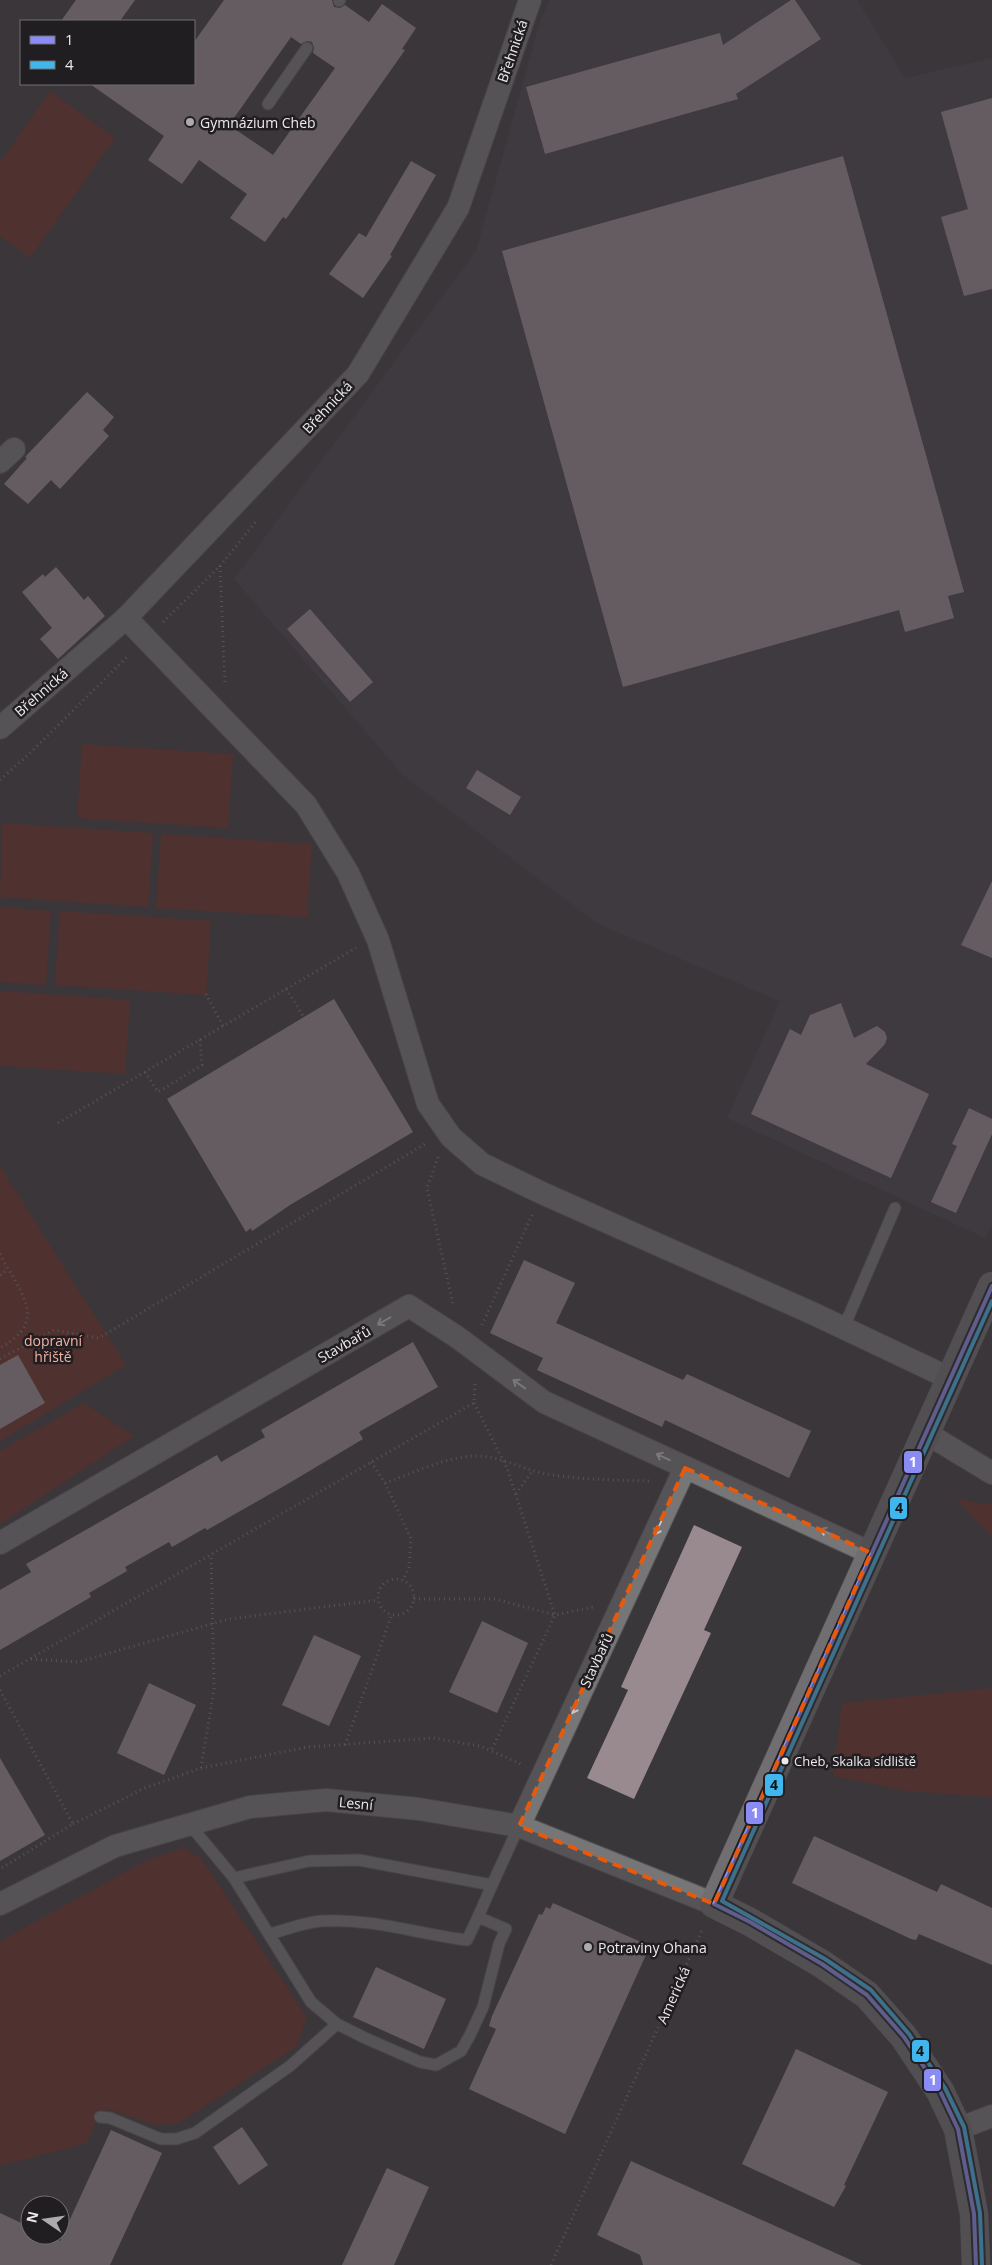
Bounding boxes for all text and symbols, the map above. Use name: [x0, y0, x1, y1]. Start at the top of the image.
street label: Břehnická: [492, 17, 532, 85]
legend: [20, 20, 195, 85]
text: 1: [65, 29, 74, 49]
text: 4: [65, 54, 74, 74]
place label: Gymnázium Cheb: [200, 113, 316, 132]
marker: Gymnázium Cheb: [184, 116, 196, 128]
street label: Břehnická: [298, 377, 356, 437]
street label: Břehnická: [10, 663, 72, 721]
one-way arrow: [378, 1316, 392, 1326]
street label: Stavbařů: [314, 1321, 374, 1367]
park label: dopravní hřiště: [24, 1331, 83, 1366]
one-way arrow: [512, 1379, 526, 1389]
line badge: 1: [903, 1450, 923, 1474]
one-way arrow: [656, 1452, 671, 1461]
text: 1: [909, 1452, 917, 1471]
line badge: 4: [889, 1496, 908, 1520]
text: 4: [895, 1498, 903, 1517]
one-way arrow: [652, 1520, 662, 1535]
one-way arrow: [819, 1527, 834, 1537]
street label: Stavbařů: [575, 1630, 617, 1690]
one-way arrow: [569, 1699, 579, 1714]
place label: Cheb, Skalka sídliště: [794, 1752, 916, 1770]
marker: Cheb, Skalka sídliště: [780, 1756, 790, 1766]
line badge: 4: [764, 1773, 784, 1797]
text: 4: [770, 1775, 778, 1794]
street label: Lesní: [338, 1792, 374, 1814]
line badge: 1: [745, 1801, 764, 1825]
text: 1: [751, 1803, 759, 1822]
place label: Potraviny Ohana: [598, 1938, 707, 1957]
marker: Potraviny Ohana: [582, 1941, 594, 1953]
street label: Americká: [652, 1963, 694, 2027]
line badge: 4: [911, 2039, 930, 2063]
text: 4: [916, 2041, 924, 2060]
line badge: 1: [923, 2068, 942, 2092]
text: 1: [929, 2070, 937, 2089]
north arrow: [20, 2195, 70, 2245]
text: N: [21, 2209, 42, 2225]

